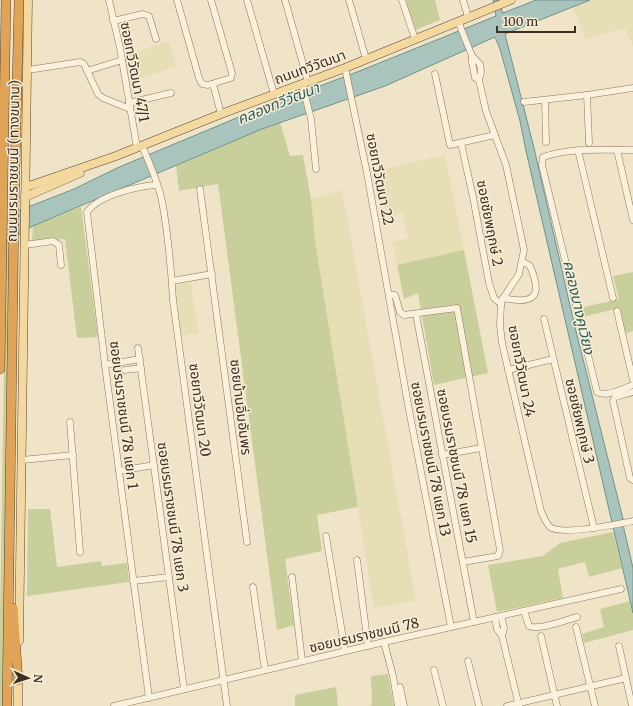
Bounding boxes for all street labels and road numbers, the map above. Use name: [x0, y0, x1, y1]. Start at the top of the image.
street label: ซอยทวีวัฒนา 47/1: [116, 20, 154, 124]
street label: ถนนทวีวัฒนา: [272, 46, 348, 88]
street label: ถนนบรมราชชนนี (ทางขนาน): [3, 80, 23, 242]
street label: ซอยทวีวัฒนา 22: [362, 132, 398, 226]
street label: ซอยชัยพฤกษ์ 2: [473, 178, 507, 268]
street label: ซอยทวีวัฒนา 24: [504, 324, 540, 419]
street label: ซอยบรมราชชนนี 78 แยก 1: [106, 340, 142, 490]
street label: ซอยบ้านอิ่มอัมพร: [226, 358, 256, 456]
street label: ซอยทวีวัฒนา 20: [185, 362, 215, 458]
street label: ซอยชัยพฤกษ์ 3: [561, 377, 599, 465]
street label: ซอยบรมราชชนนี 78 แยก 13: [407, 380, 455, 538]
street label: ซอยบรมราชชนนี 78 แยก 15: [433, 387, 481, 545]
street label: ซอยบรมราชชนนี 78 แยก 3: [154, 441, 192, 593]
street label: ซอยบรมราชชนนี 78: [307, 614, 421, 656]

